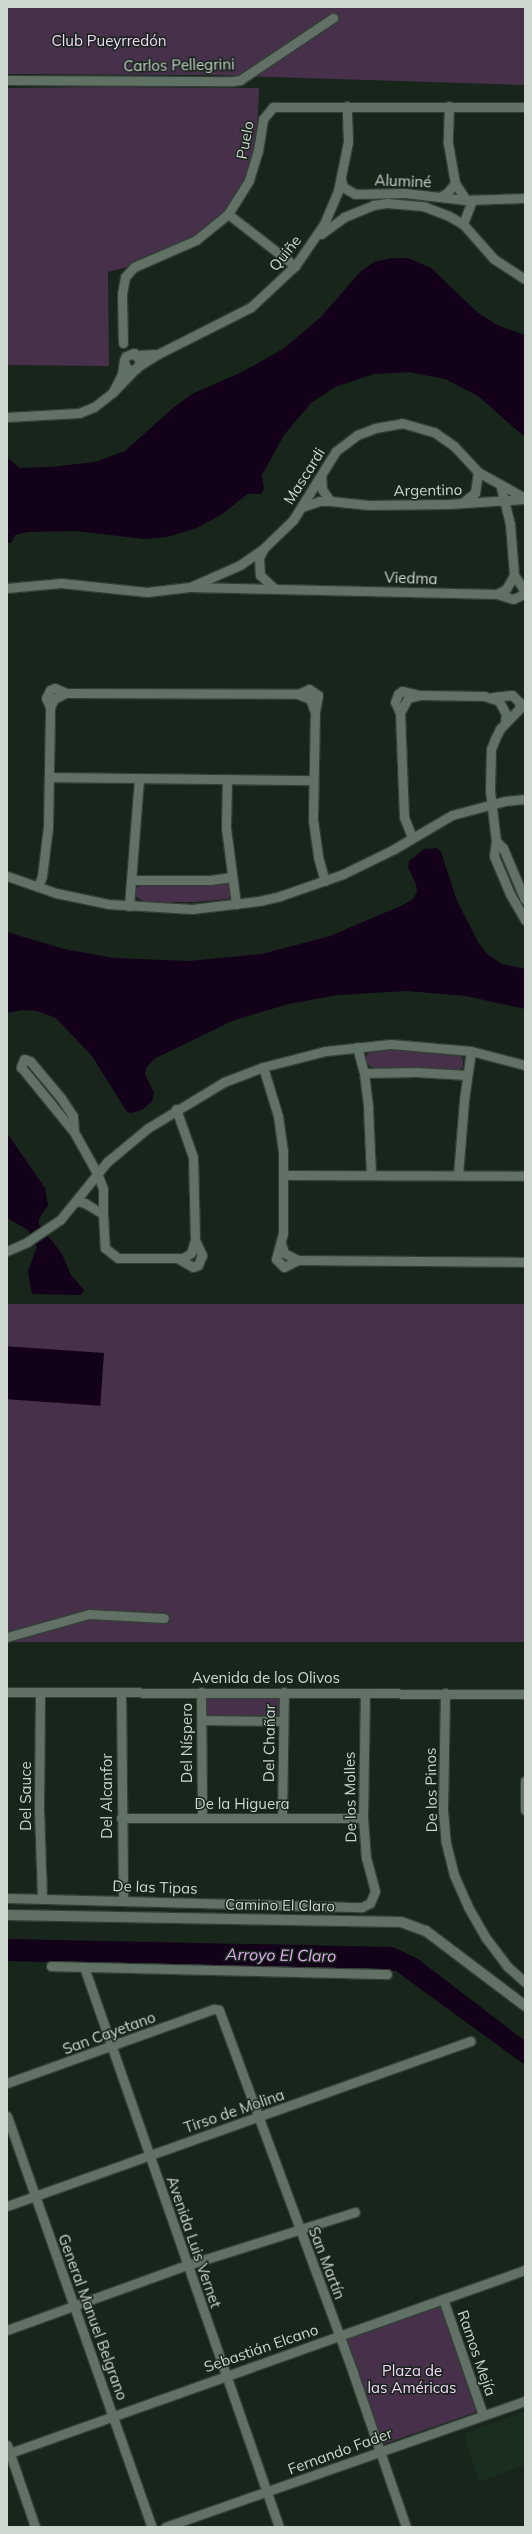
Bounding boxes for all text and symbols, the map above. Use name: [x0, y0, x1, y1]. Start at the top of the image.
park label: Club Pueyrredón: [51, 32, 167, 50]
street label: Carlos Pellegrini: [123, 55, 235, 75]
street label: Puelo: [232, 119, 258, 161]
street label: Aluminé: [374, 171, 432, 191]
street label: Quiñe: [265, 231, 305, 275]
street label: Mascardi: [280, 444, 328, 508]
street label: Argentino: [394, 480, 462, 500]
street label: Viedma: [384, 568, 438, 588]
street label: Avenida de los Olivos: [192, 1669, 340, 1687]
street label: Del Níspero: [178, 1703, 196, 1783]
street label: Del Chañar: [259, 1704, 279, 1782]
street label: De los Pinos: [421, 1747, 441, 1833]
street label: De los Molles: [340, 1751, 360, 1843]
street label: Del Alcanfor: [98, 1753, 116, 1839]
street label: Del Sauce: [17, 1761, 35, 1831]
street label: De la Higuera: [194, 1795, 290, 1813]
street label: De las Tipas: [112, 1877, 198, 1897]
street label: Camino El Claro: [225, 1895, 335, 1915]
water label: Arroyo El Claro: [226, 1944, 336, 1966]
street label: San Cayetano: [60, 2008, 158, 2058]
street label: Tirso de Molina: [181, 2085, 287, 2137]
street label: Avenida Luis Vernet: [163, 2174, 225, 2310]
street label: San Martín: [305, 2224, 349, 2302]
street label: General Manuel Belgrano: [55, 2231, 131, 2403]
street label: Ramos Mejía: [454, 2308, 500, 2398]
street label: Sebastián Elcano: [202, 2320, 320, 2376]
park label: Plaza de las Américas: [367, 2361, 457, 2396]
street label: Fernando Fader: [285, 2424, 395, 2478]

